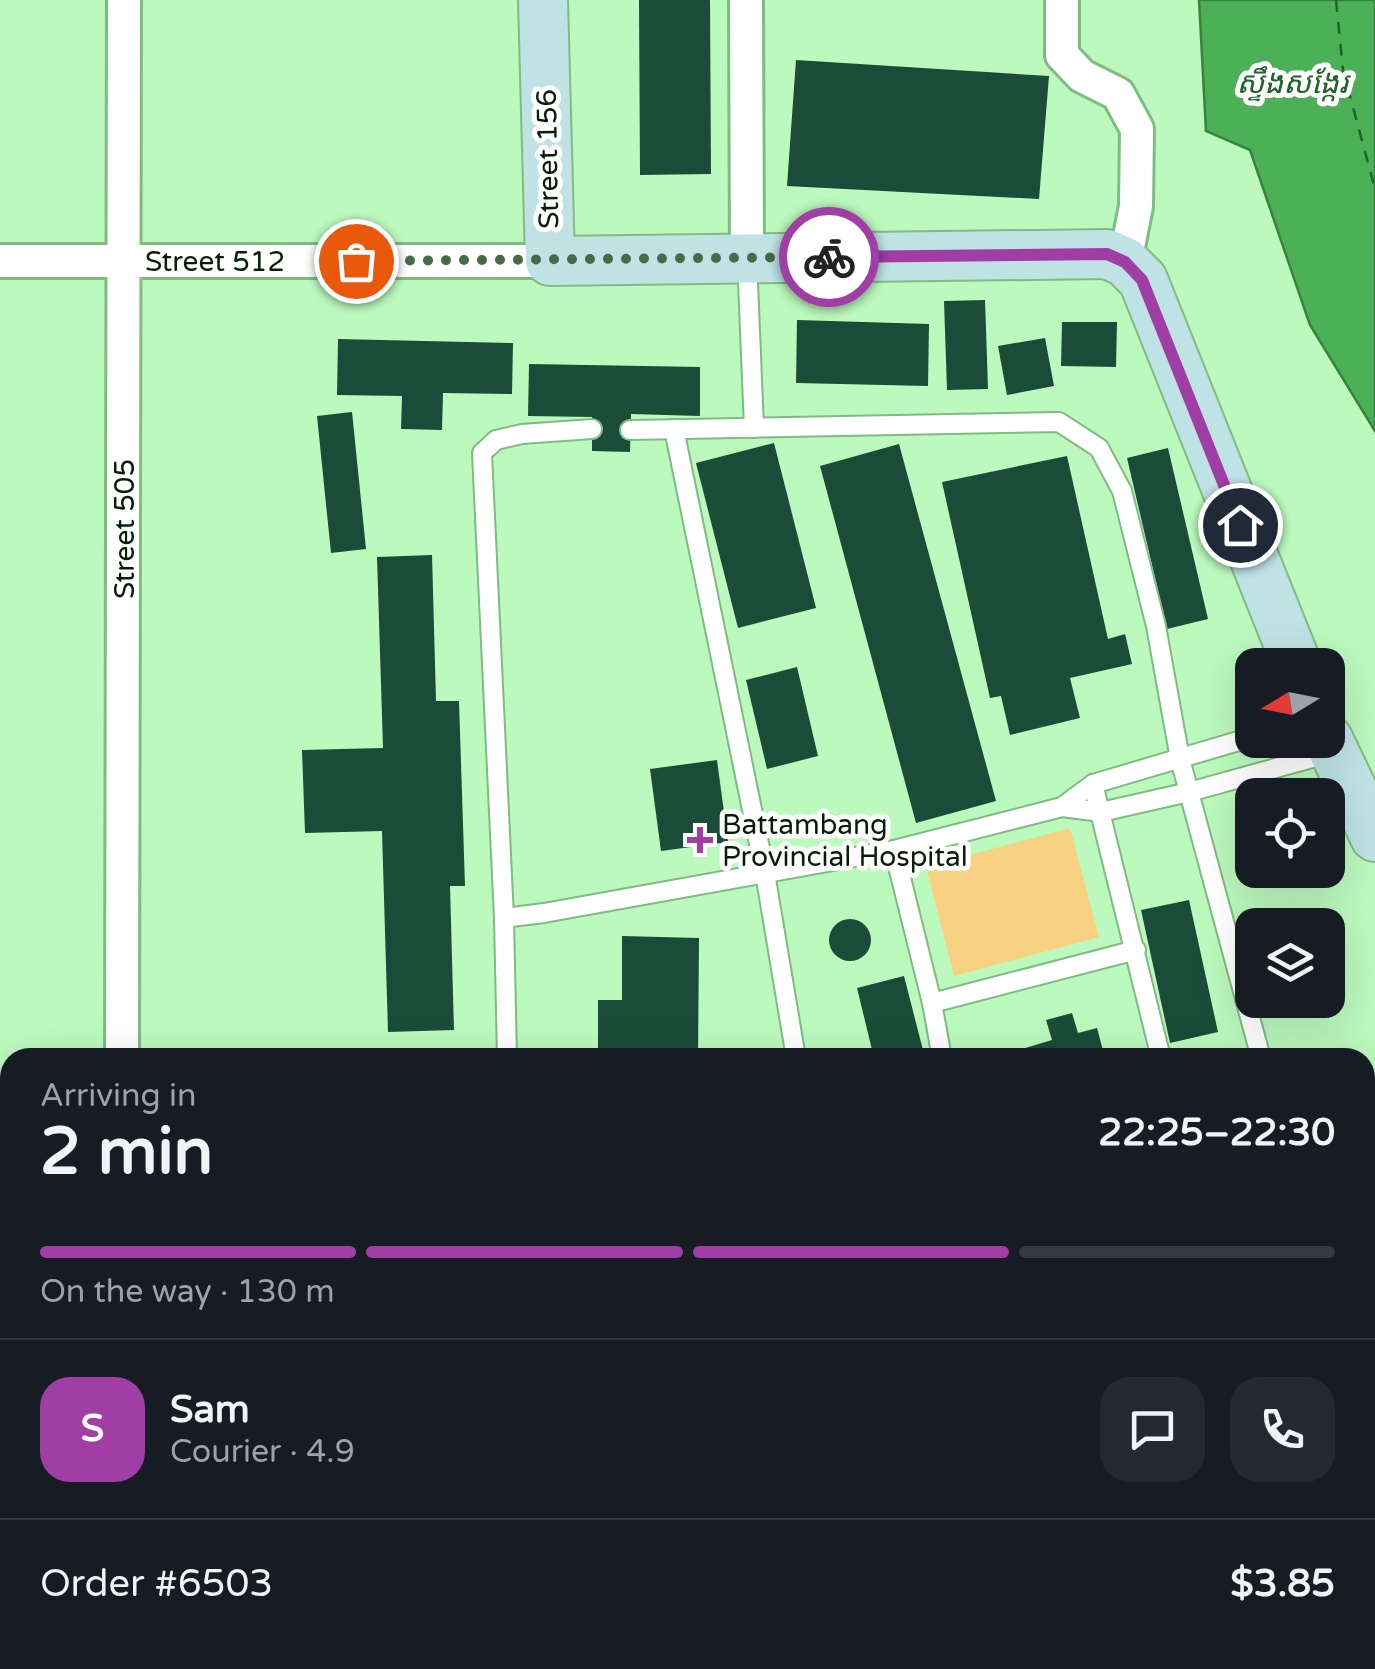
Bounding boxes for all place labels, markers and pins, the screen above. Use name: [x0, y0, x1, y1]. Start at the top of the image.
pin: [314, 219, 399, 304]
pin: [1198, 483, 1283, 568]
place label: Battambang Provincial Hospital: [722, 808, 968, 874]
marker: Battambang Provincial Hospital: [687, 827, 713, 853]

